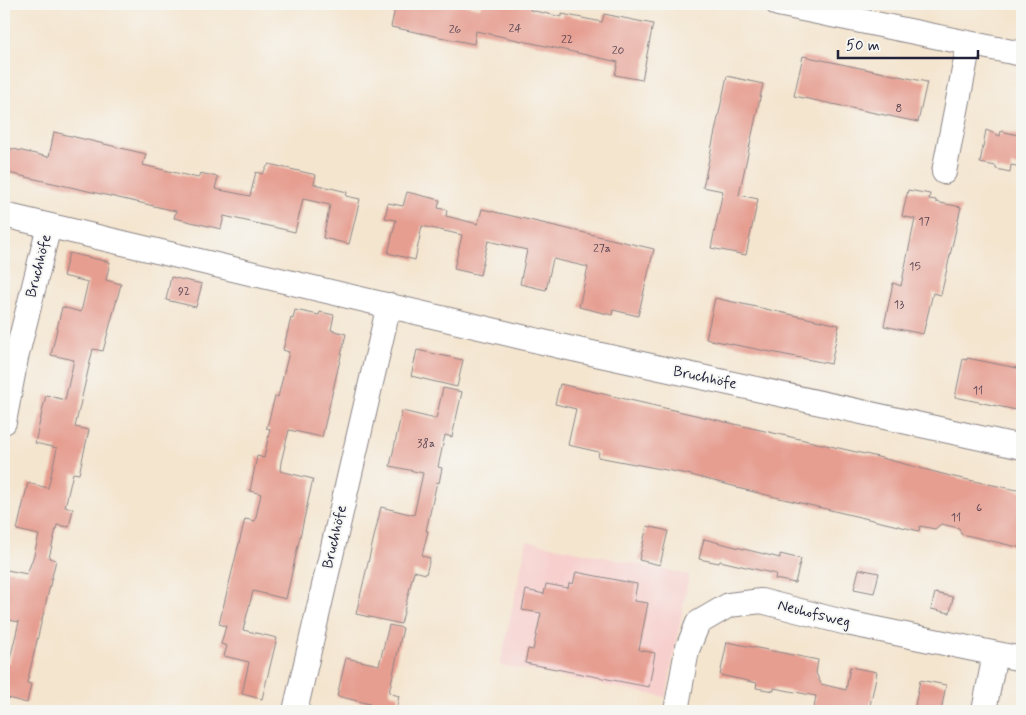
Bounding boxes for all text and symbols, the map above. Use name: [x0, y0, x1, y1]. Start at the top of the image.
house number: 24: [508, 21, 522, 37]
house number: 26: [449, 22, 462, 38]
scale bar: [838, 28, 978, 60]
house number: 22: [561, 32, 573, 48]
text: 50 m: [846, 36, 880, 56]
house number: 20: [612, 43, 625, 59]
house number: 8: [896, 101, 902, 117]
house number: 17: [918, 214, 930, 230]
street label: Bruchhöfe: [21, 232, 57, 300]
house number: 27a: [593, 241, 611, 257]
house number: 15: [909, 259, 921, 275]
house number: 92: [178, 284, 190, 300]
house number: 13: [894, 297, 904, 313]
street label: Bruchhöfe: [671, 362, 739, 394]
house number: 11: [973, 383, 983, 399]
house number: 38a: [417, 436, 435, 452]
house number: 6: [976, 500, 982, 516]
street label: Bruchhöfe: [318, 503, 352, 571]
house number: 11: [951, 510, 961, 526]
street label: Neuhofsweg: [776, 595, 852, 633]

